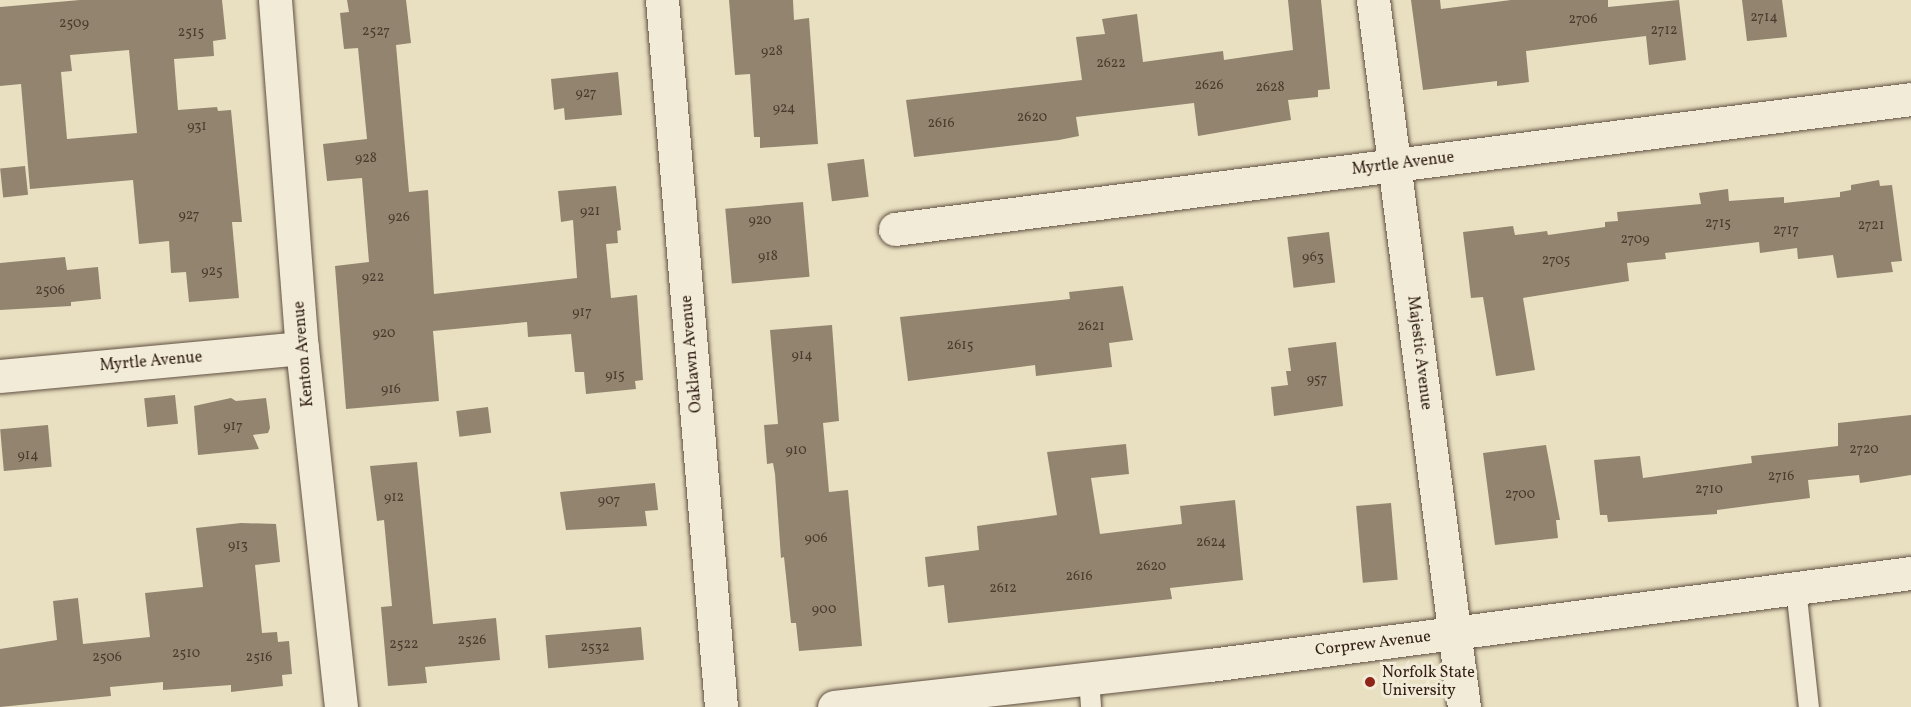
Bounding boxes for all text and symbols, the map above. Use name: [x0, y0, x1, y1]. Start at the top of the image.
house number: 2714: [1750, 10, 1778, 26]
house number: 2706: [1568, 12, 1598, 28]
house number: 2509: [59, 16, 89, 32]
house number: 2712: [1651, 23, 1677, 39]
house number: 2527: [362, 24, 390, 40]
house number: 2515: [178, 25, 204, 41]
house number: 928: [761, 44, 783, 60]
house number: 2622: [1096, 56, 1126, 72]
house number: 2626: [1194, 78, 1224, 94]
house number: 2628: [1255, 80, 1285, 96]
house number: 927: [575, 86, 597, 102]
house number: 924: [773, 101, 795, 117]
house number: 2620: [1017, 110, 1047, 126]
house number: 2616: [927, 116, 955, 132]
house number: 931: [187, 119, 207, 135]
street label: Myrtle Avenue: [1351, 148, 1455, 180]
house number: 928: [355, 151, 377, 167]
house number: 921: [580, 204, 600, 220]
house number: 927: [178, 208, 200, 224]
house number: 926: [388, 210, 410, 226]
house number: 920: [748, 213, 772, 229]
house number: 2715: [1705, 216, 1731, 232]
house number: 2721: [1858, 218, 1884, 234]
house number: 2717: [1773, 223, 1799, 239]
house number: 2709: [1620, 232, 1650, 248]
house number: 918: [758, 249, 778, 265]
house number: 963: [1302, 250, 1324, 266]
house number: 2705: [1542, 253, 1570, 269]
house number: 925: [201, 264, 223, 280]
house number: 922: [362, 270, 384, 286]
house number: 2506: [35, 283, 65, 299]
street label: Oaklawn Avenue: [677, 294, 707, 414]
street label: Majestic Avenue: [1402, 295, 1436, 411]
street label: Kenton Avenue: [290, 300, 318, 408]
house number: 917: [572, 305, 592, 321]
house number: 2621: [1077, 319, 1105, 335]
house number: 920: [372, 326, 396, 342]
house number: 2615: [947, 338, 973, 354]
street label: Myrtle Avenue: [99, 348, 203, 376]
house number: 914: [791, 348, 813, 364]
house number: 915: [605, 368, 625, 384]
house number: 957: [1307, 372, 1327, 388]
house number: 916: [381, 382, 401, 398]
house number: 917: [223, 419, 243, 435]
house number: 2720: [1849, 442, 1879, 458]
house number: 910: [785, 443, 807, 459]
house number: 914: [17, 448, 39, 464]
house number: 2716: [1768, 469, 1794, 485]
house number: 2710: [1695, 482, 1723, 498]
house number: 2700: [1505, 487, 1535, 503]
house number: 912: [384, 490, 404, 506]
house number: 907: [598, 493, 620, 509]
house number: 906: [804, 531, 828, 547]
house number: 2624: [1196, 535, 1226, 551]
house number: 913: [228, 538, 248, 554]
house number: 2620: [1136, 559, 1166, 575]
house number: 2616: [1065, 569, 1093, 585]
house number: 2612: [989, 581, 1017, 597]
house number: 900: [812, 602, 836, 618]
street label: Corprew Avenue: [1314, 627, 1432, 661]
house number: 2526: [458, 633, 486, 649]
house number: 2522: [389, 637, 419, 653]
house number: 2532: [581, 640, 609, 656]
house number: 2510: [172, 646, 200, 662]
house number: 2506: [92, 650, 122, 666]
house number: 2516: [246, 650, 272, 666]
place label: Norfolk State University: [1382, 663, 1475, 701]
marker: Norfolk State University: [1363, 675, 1377, 689]

